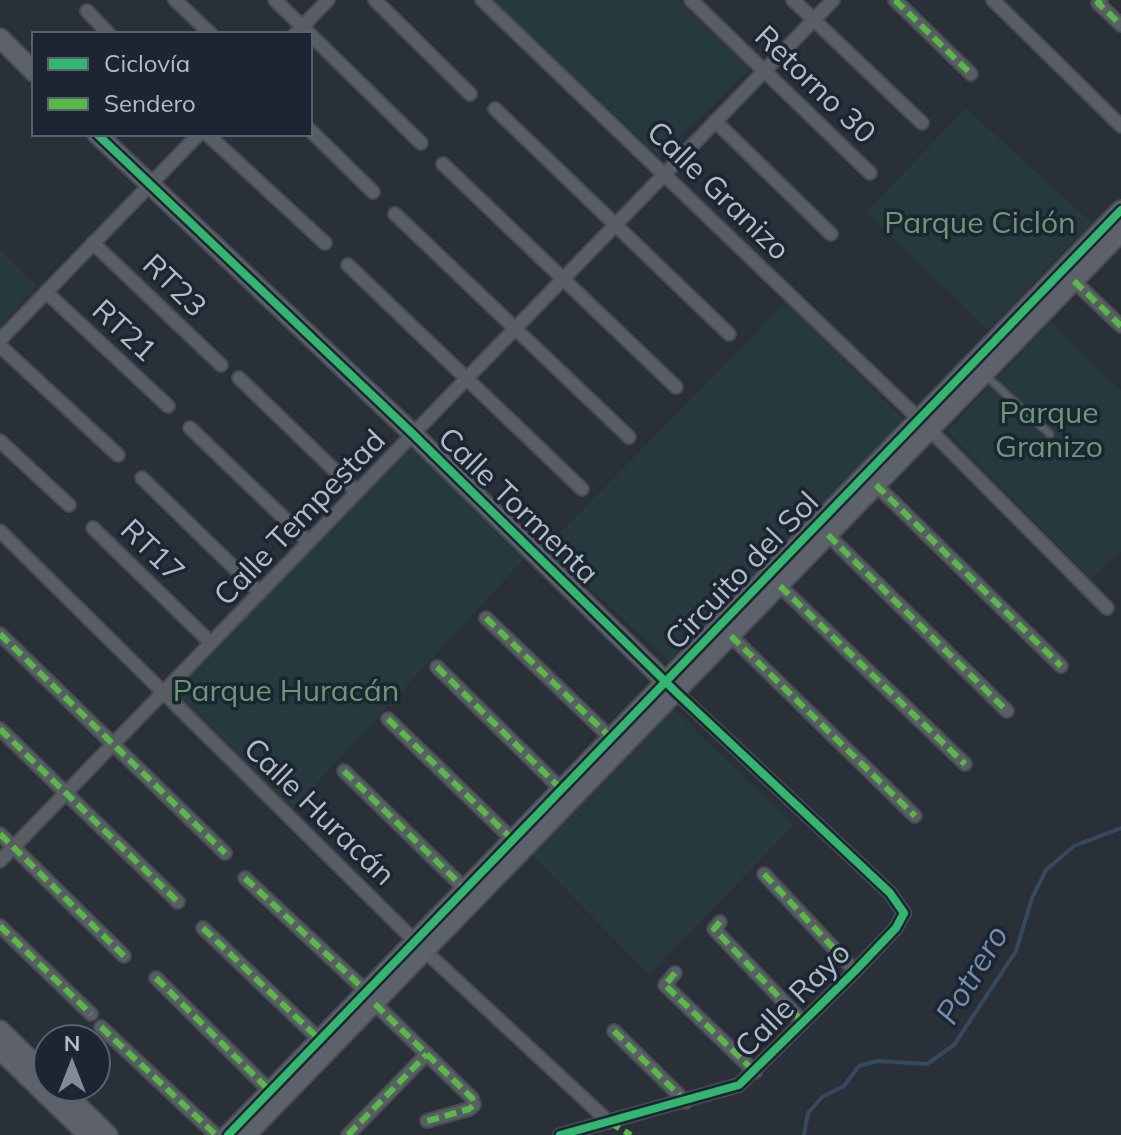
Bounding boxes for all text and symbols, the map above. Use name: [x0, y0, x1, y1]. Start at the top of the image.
street label: Retorno 30: [748, 17, 884, 151]
legend: [32, 32, 312, 136]
text: Ciclovía: [104, 48, 190, 78]
text: Sendero: [104, 88, 196, 118]
street label: Calle Granizo: [640, 112, 798, 268]
park label: Parque Ciclón: [884, 203, 1076, 241]
street label: RT23: [135, 246, 215, 324]
street label: RT21: [85, 291, 165, 369]
park label: Parque Granizo: [995, 393, 1103, 465]
street label: Calle Tormenta: [431, 419, 607, 591]
street label: Calle Tempestad: [205, 421, 393, 613]
street label: Circuito del Sol: [656, 483, 826, 657]
street label: RT17: [113, 511, 193, 589]
park label: Parque Huracán: [173, 671, 399, 709]
street label: Calle Huracán: [236, 729, 404, 893]
water label: Potrero: [926, 917, 1016, 1031]
street label: Calle Rayo: [726, 933, 858, 1065]
north arrow: [32, 1023, 112, 1103]
text: N: [64, 1029, 80, 1057]

